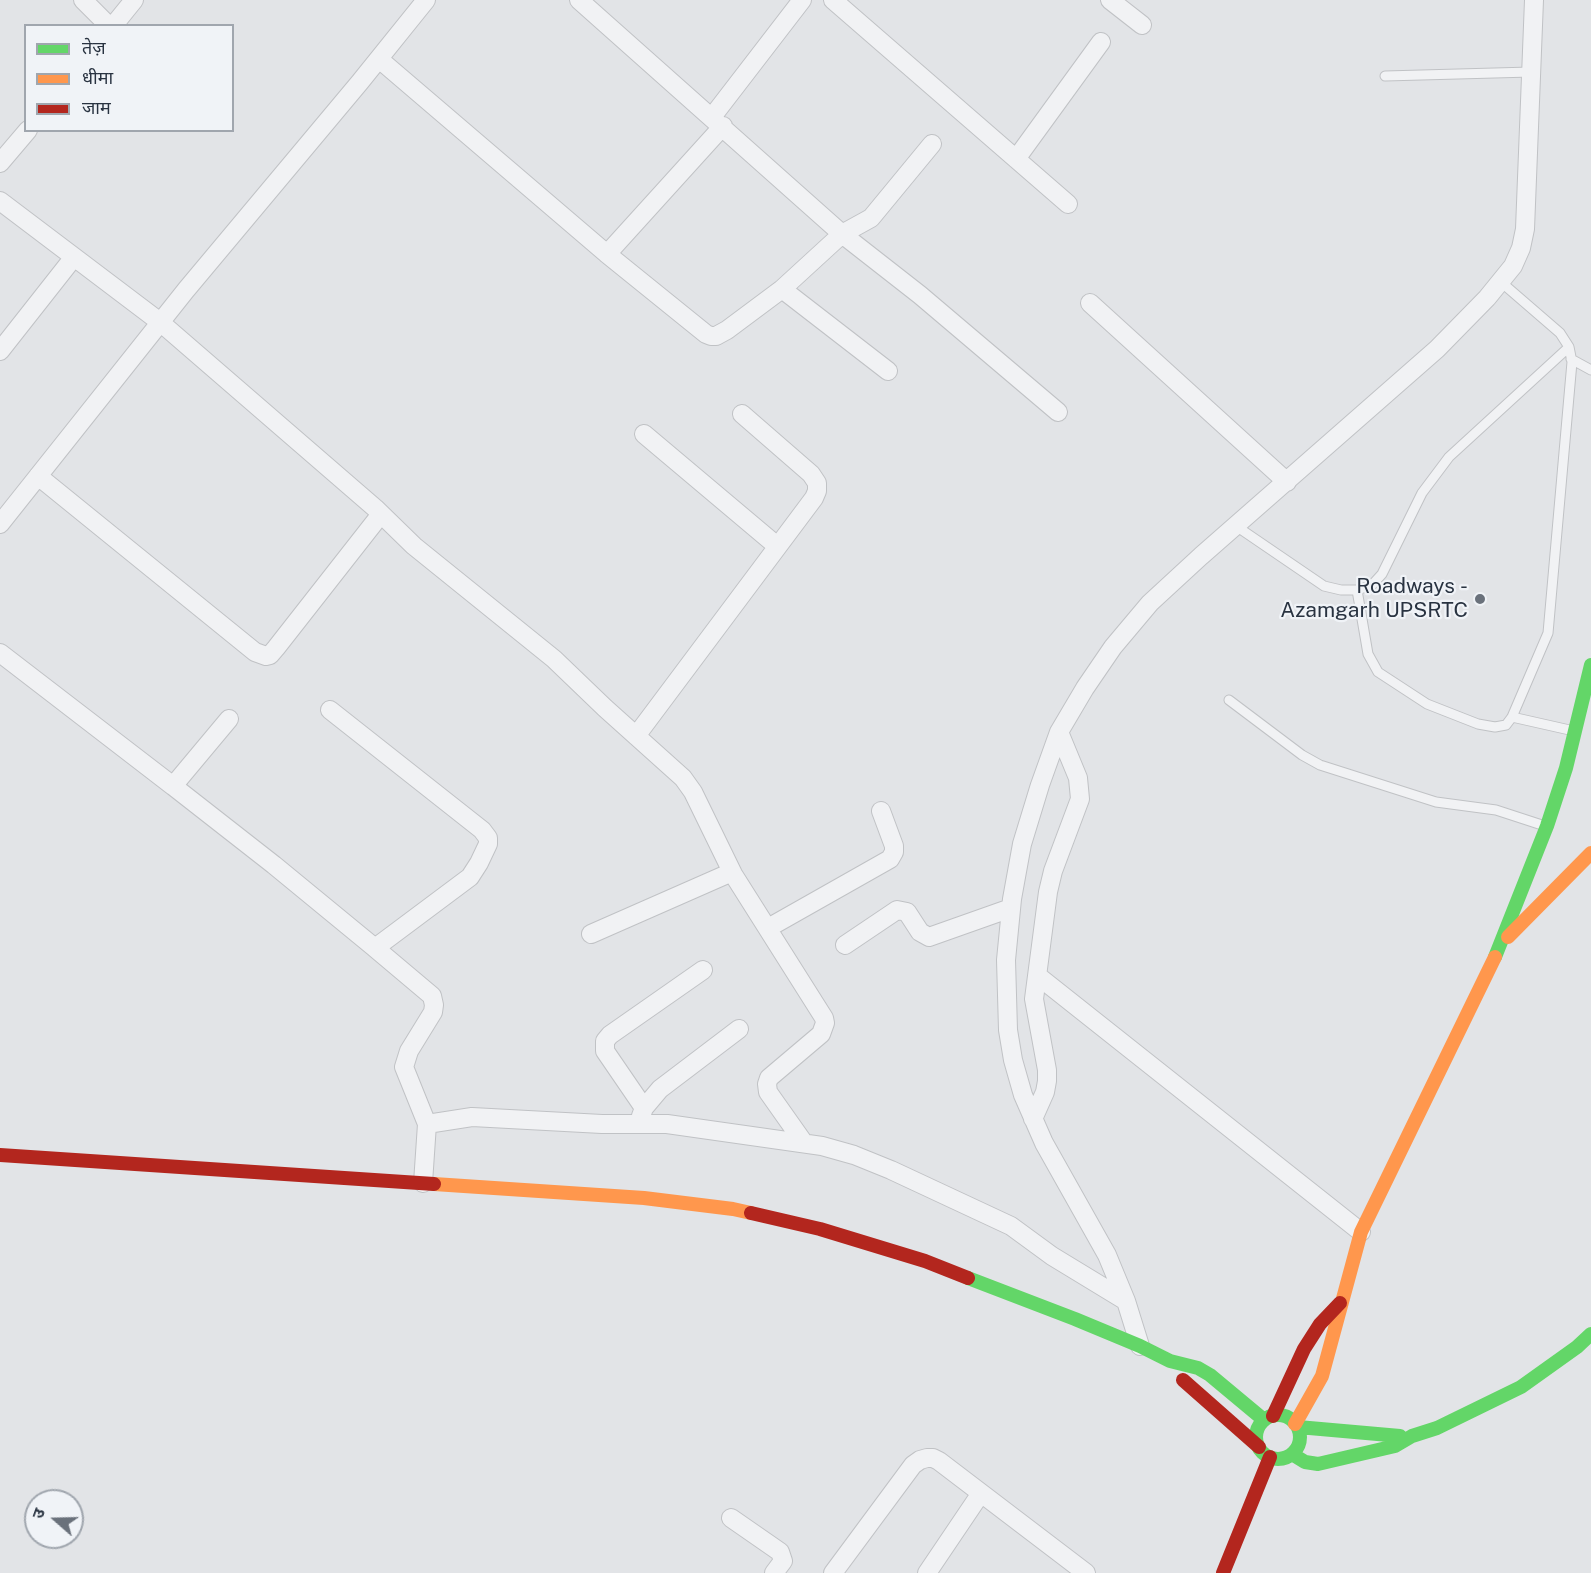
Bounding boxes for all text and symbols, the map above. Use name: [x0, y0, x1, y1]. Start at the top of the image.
legend: [24, 24, 234, 132]
text: तेज़: [82, 37, 106, 58]
text: धीमा: [82, 67, 113, 88]
text: जाम: [82, 97, 111, 118]
place label: Roadways - Azamgarh UPSRTC: [1280, 574, 1468, 624]
marker: Roadways - Azamgarh UPSRTC: [1473, 592, 1487, 606]
north arrow: [24, 1489, 84, 1549]
text: उ: [28, 1506, 49, 1521]

